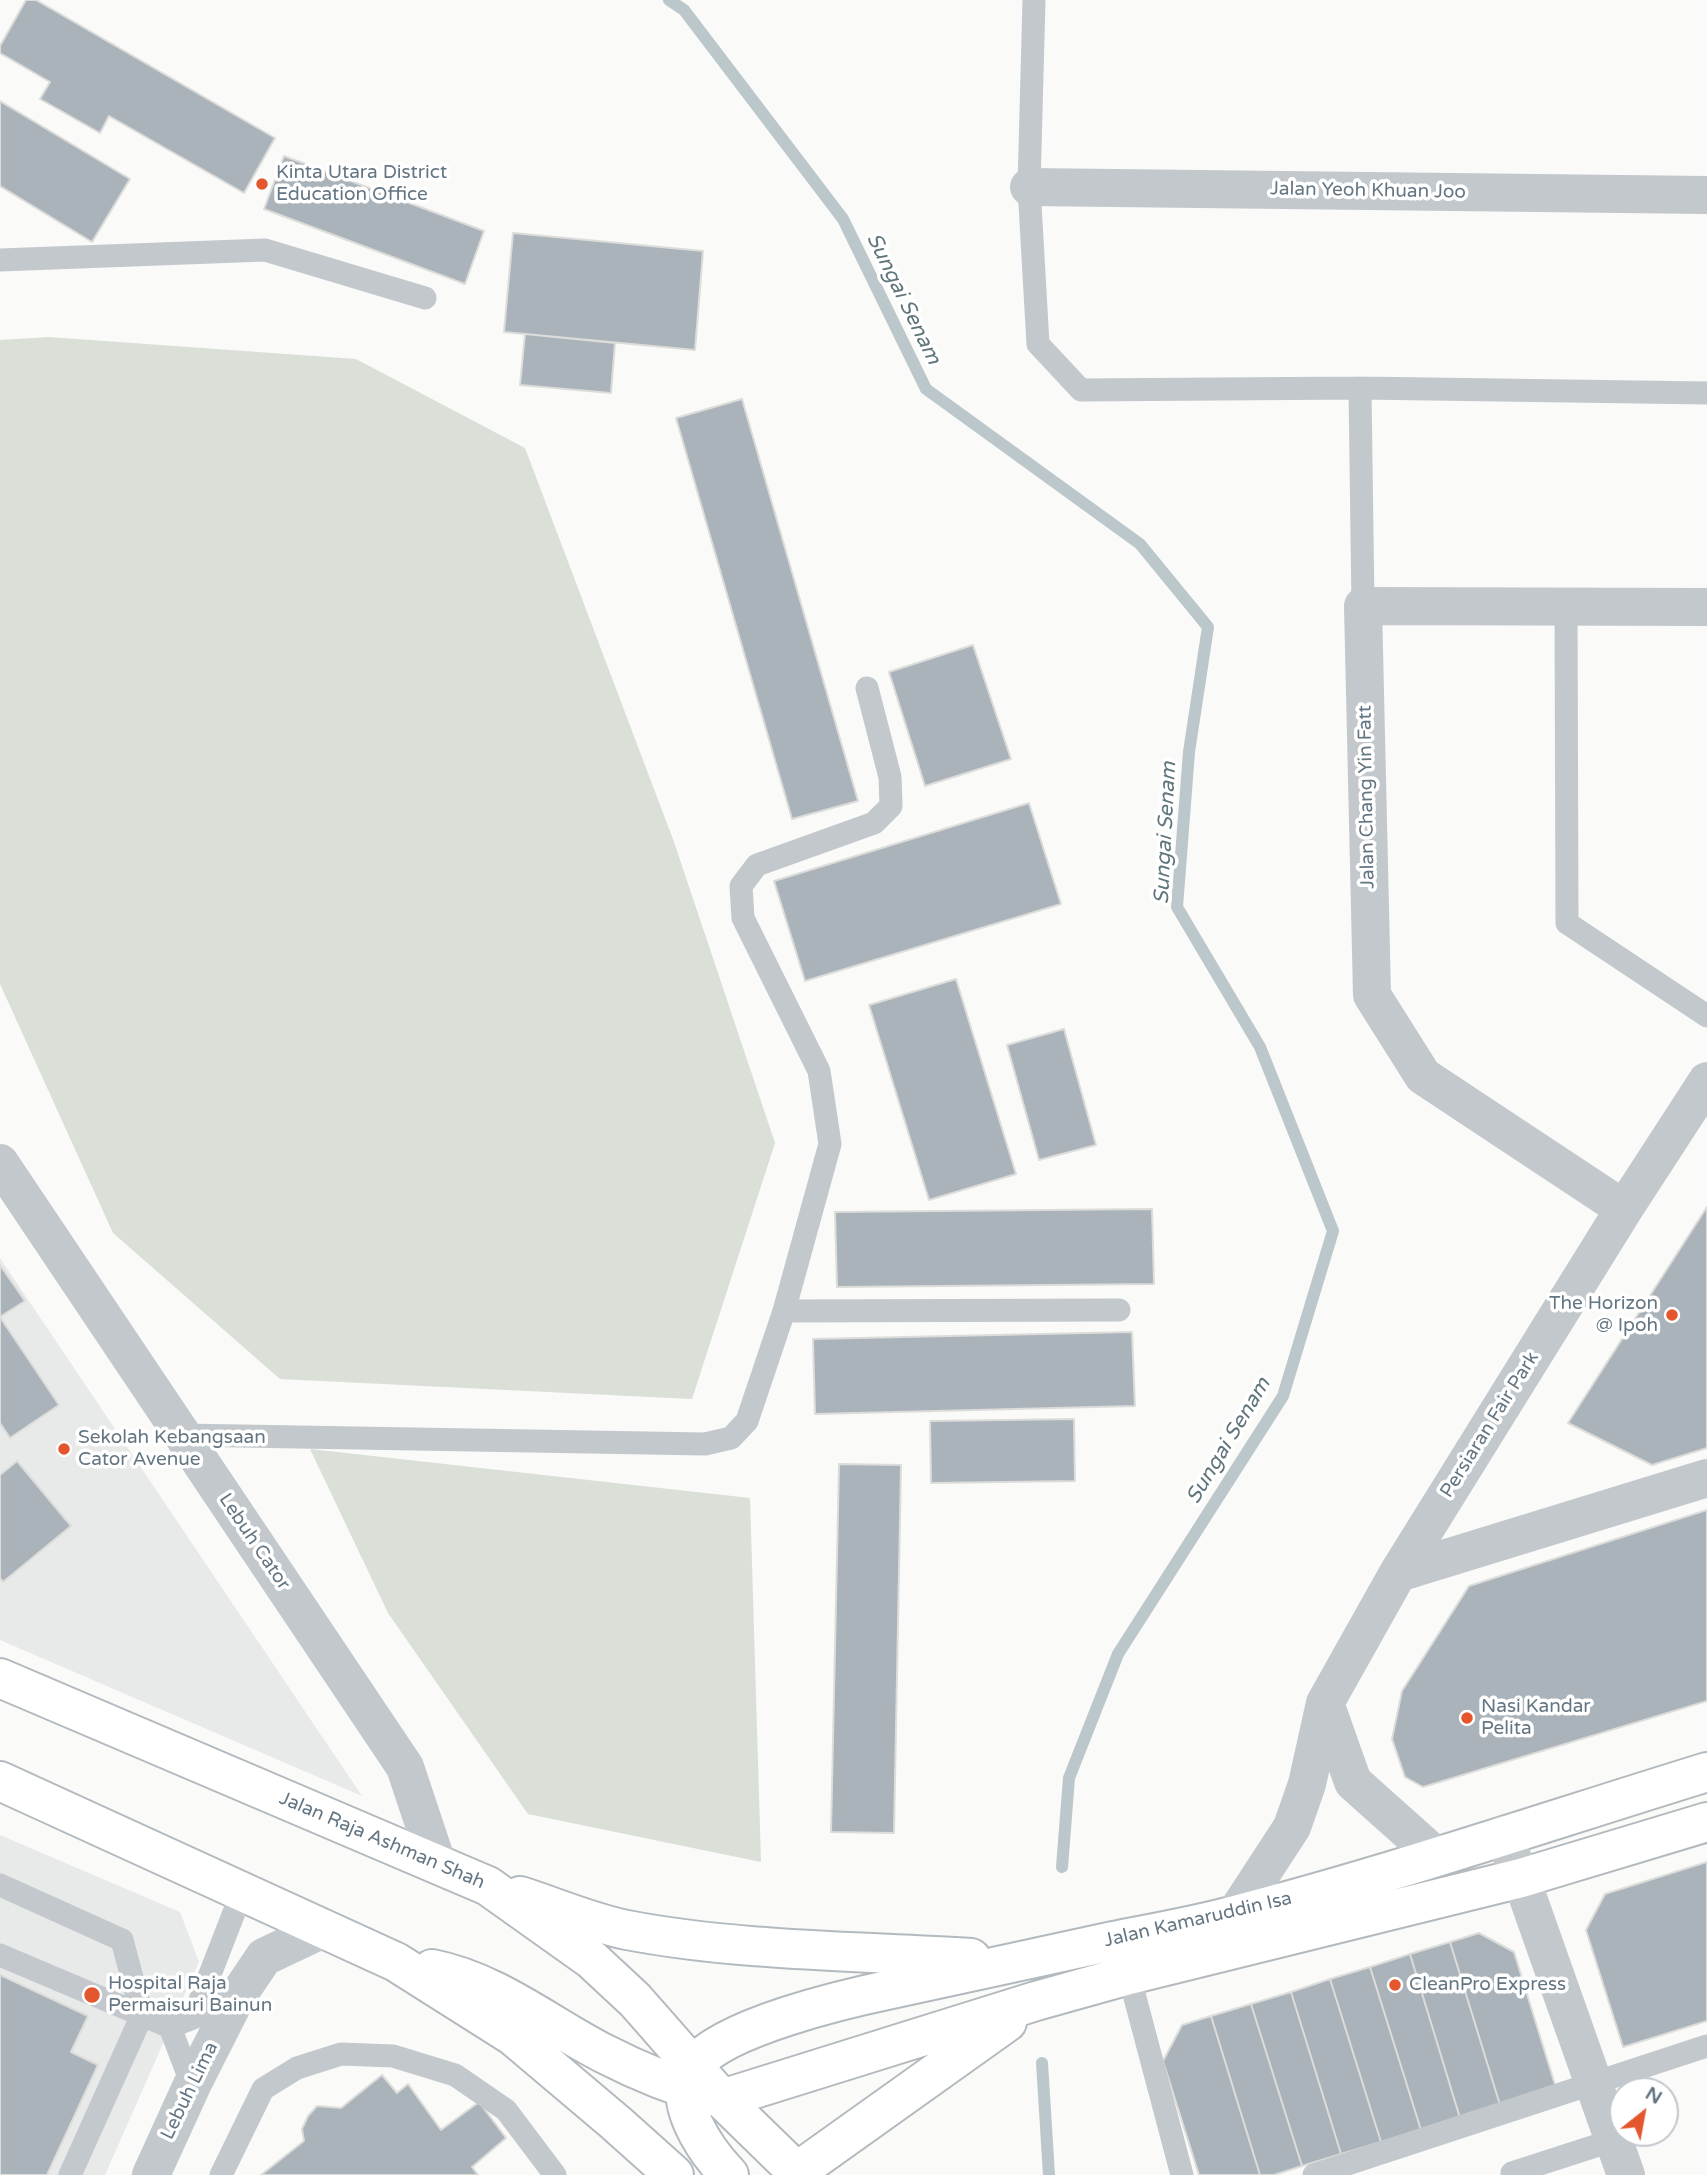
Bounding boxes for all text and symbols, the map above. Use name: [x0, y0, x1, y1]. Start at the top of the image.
place label: Kinta Utara District Education Office: [276, 162, 447, 206]
marker: Kinta Utara District Education Office: [254, 176, 270, 192]
street label: Jalan Yeoh Khuan Joo: [1270, 178, 1466, 204]
water label: Sungai Senam: [860, 229, 946, 369]
street label: Jalan Chang Yin Fatt: [1354, 705, 1380, 889]
water label: Sungai Senam: [1150, 761, 1182, 905]
place label: The Horizon @ Ipoh: [1549, 1293, 1658, 1337]
marker: The Horizon @ Ipoh: [1664, 1307, 1680, 1323]
street label: Persiaran Fair Park: [1436, 1348, 1544, 1502]
water label: Sungai Senam: [1181, 1373, 1277, 1509]
place label: Sekolah Kebangsaan Cator Avenue: [78, 1427, 266, 1471]
marker: Sekolah Kebangsaan Cator Avenue: [56, 1441, 72, 1457]
street label: Lebuh Cator: [213, 1489, 295, 1595]
place label: Nasi Kandar Pelita: [1481, 1696, 1591, 1740]
marker: Nasi Kandar Pelita: [1459, 1710, 1475, 1726]
street label: Jalan Raja Ashman Shah: [276, 1787, 488, 1895]
street label: Jalan Kamaruddin Isa: [1102, 1887, 1294, 1953]
place label: Hospital Raja Permaisuri Bainun: [108, 1973, 272, 2017]
place label: CleanPro Express: [1409, 1974, 1566, 1996]
marker: CleanPro Express: [1387, 1977, 1403, 1993]
marker: Hospital Raja Permaisuri Bainun: [82, 1985, 102, 2005]
street label: Lebuh Lima: [157, 2039, 223, 2143]
north arrow: [1609, 2077, 1679, 2147]
text: N: [1642, 2082, 1666, 2109]

